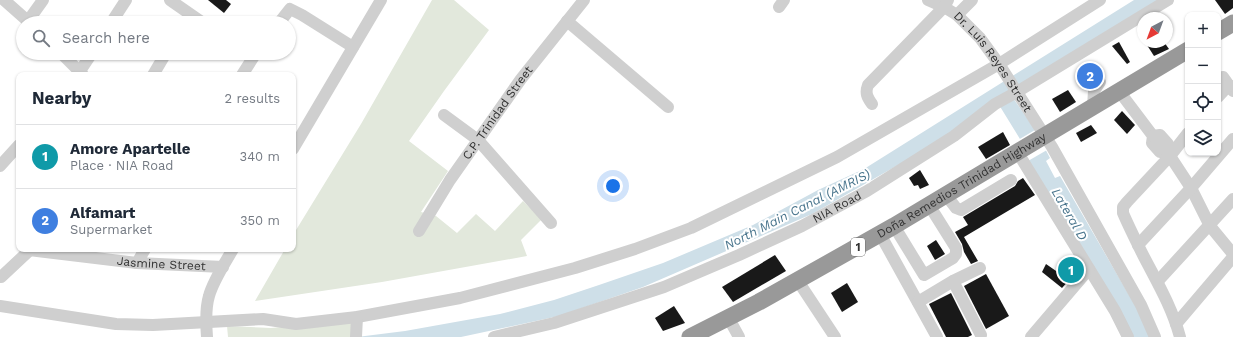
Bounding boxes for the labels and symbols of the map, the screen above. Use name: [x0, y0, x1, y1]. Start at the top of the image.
street label: Dr. Luis Reyes Street: [951, 9, 1035, 115]
north arrow: [1137, 12, 1173, 48]
pin: 2: [1077, 61, 1103, 91]
street label: C.P. Trinidad Street: [460, 63, 536, 162]
street label: Doña Remedios Trinidad Highway: [874, 129, 1049, 241]
water label: North Main Canal (AMRIS): [722, 166, 873, 253]
your location: [603, 176, 623, 196]
water label: Lateral D: [1049, 185, 1091, 243]
street label: NIA Road: [810, 188, 864, 226]
road number: 1: [851, 238, 865, 256]
street label: Jasmine Street: [116, 254, 206, 273]
pin: 1: [1058, 255, 1084, 285]

